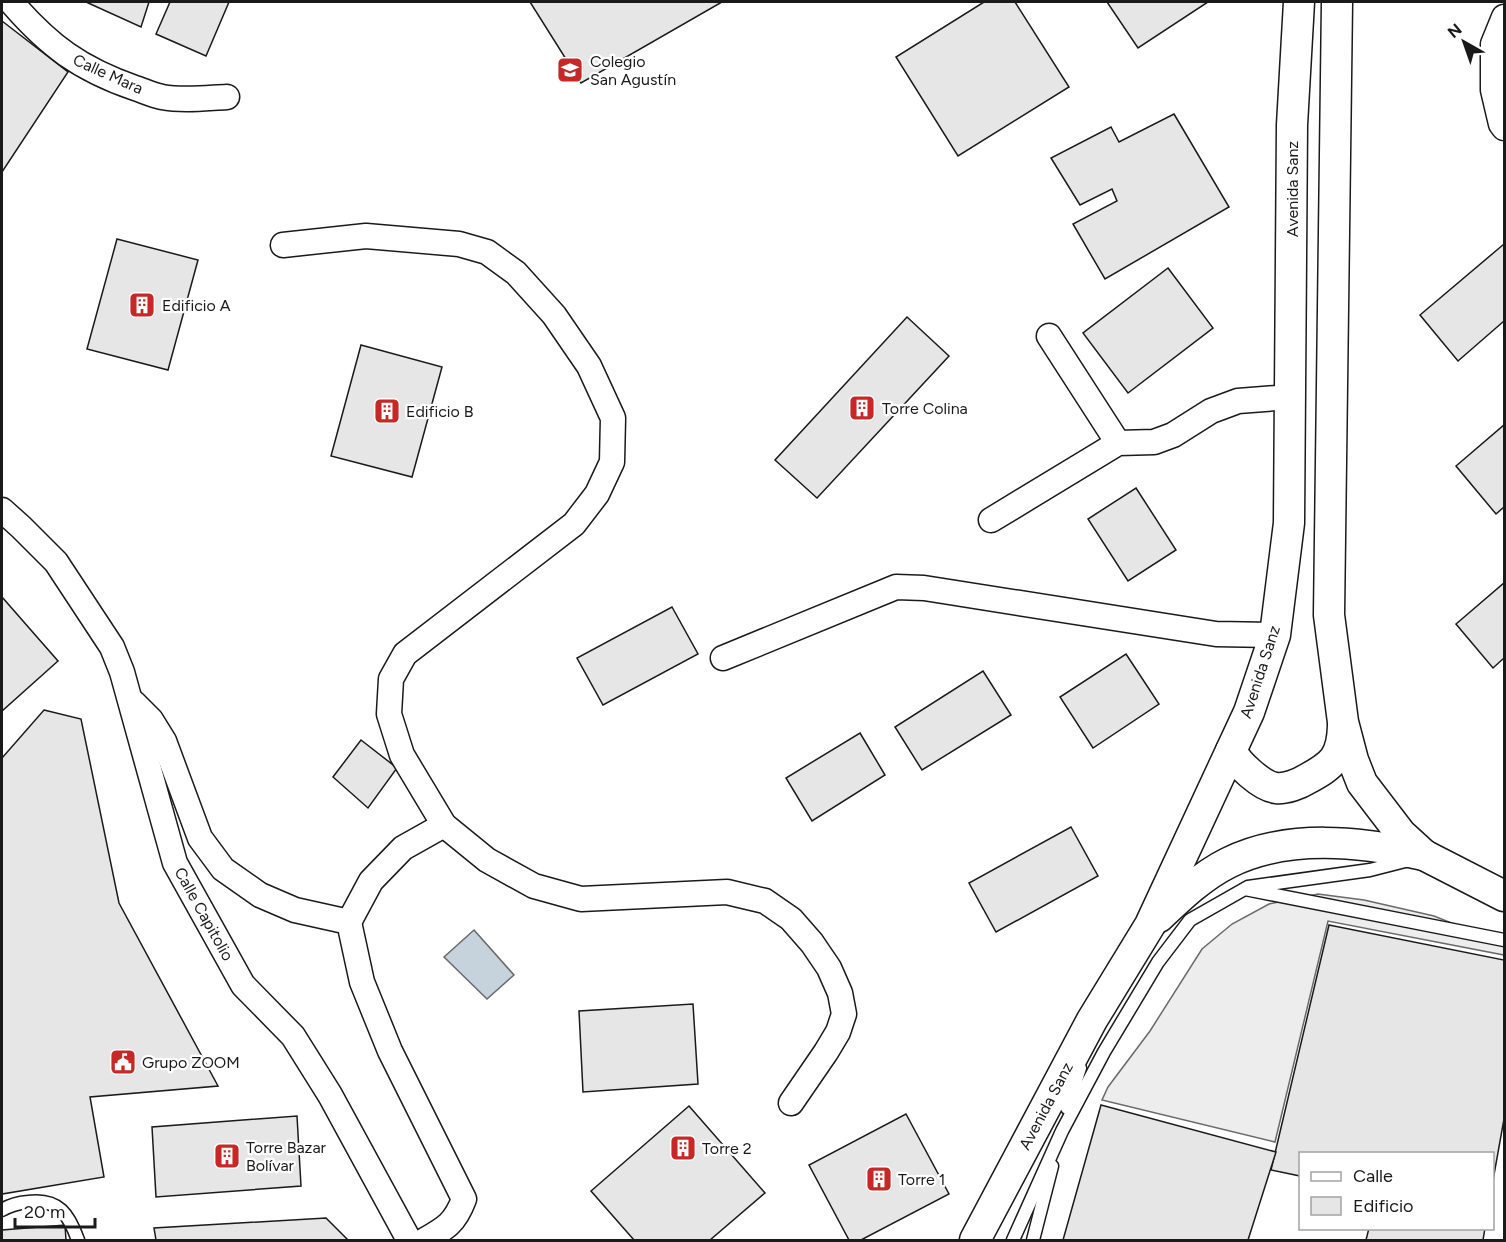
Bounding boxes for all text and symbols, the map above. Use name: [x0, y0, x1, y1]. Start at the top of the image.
north arrow: [1434, 12, 1494, 72]
text: N: [1444, 20, 1466, 42]
street label: Calle Mara: [70, 50, 146, 98]
place label: Colegio San Agustín: [590, 52, 676, 89]
school or university icon: Colegio San Agustín: [555, 55, 585, 85]
street label: Avenida Sanz: [1283, 141, 1302, 237]
building icon: Edificio A: [127, 290, 157, 320]
place label: Edificio A: [162, 296, 231, 315]
building icon: Torre Colina: [847, 393, 877, 423]
building icon: Edificio B: [372, 396, 402, 426]
place label: Torre Colina: [882, 399, 968, 418]
place label: Edificio B: [406, 402, 474, 421]
street label: Avenida Sanz: [1236, 623, 1284, 721]
street label: Calle Capitolio: [170, 864, 238, 964]
public building icon: Grupo ZOOM: [108, 1047, 138, 1077]
place label: Grupo ZOOM: [142, 1053, 240, 1072]
street label: Avenida Sanz: [1015, 1059, 1077, 1153]
building icon: Torre 2: [668, 1133, 698, 1163]
place label: Torre Bazar Bolívar: [246, 1138, 327, 1175]
place label: Torre 2: [702, 1139, 752, 1158]
building icon: Torre Bazar Bolívar: [212, 1141, 242, 1171]
legend: [1299, 1152, 1494, 1230]
building icon: Torre 1: [864, 1164, 894, 1194]
text: Calle: [1353, 1165, 1393, 1187]
place label: Torre 1: [898, 1170, 945, 1189]
scale bar: [15, 1191, 94, 1229]
text: Edificio: [1353, 1195, 1414, 1217]
text: 20 m: [24, 1201, 65, 1223]

